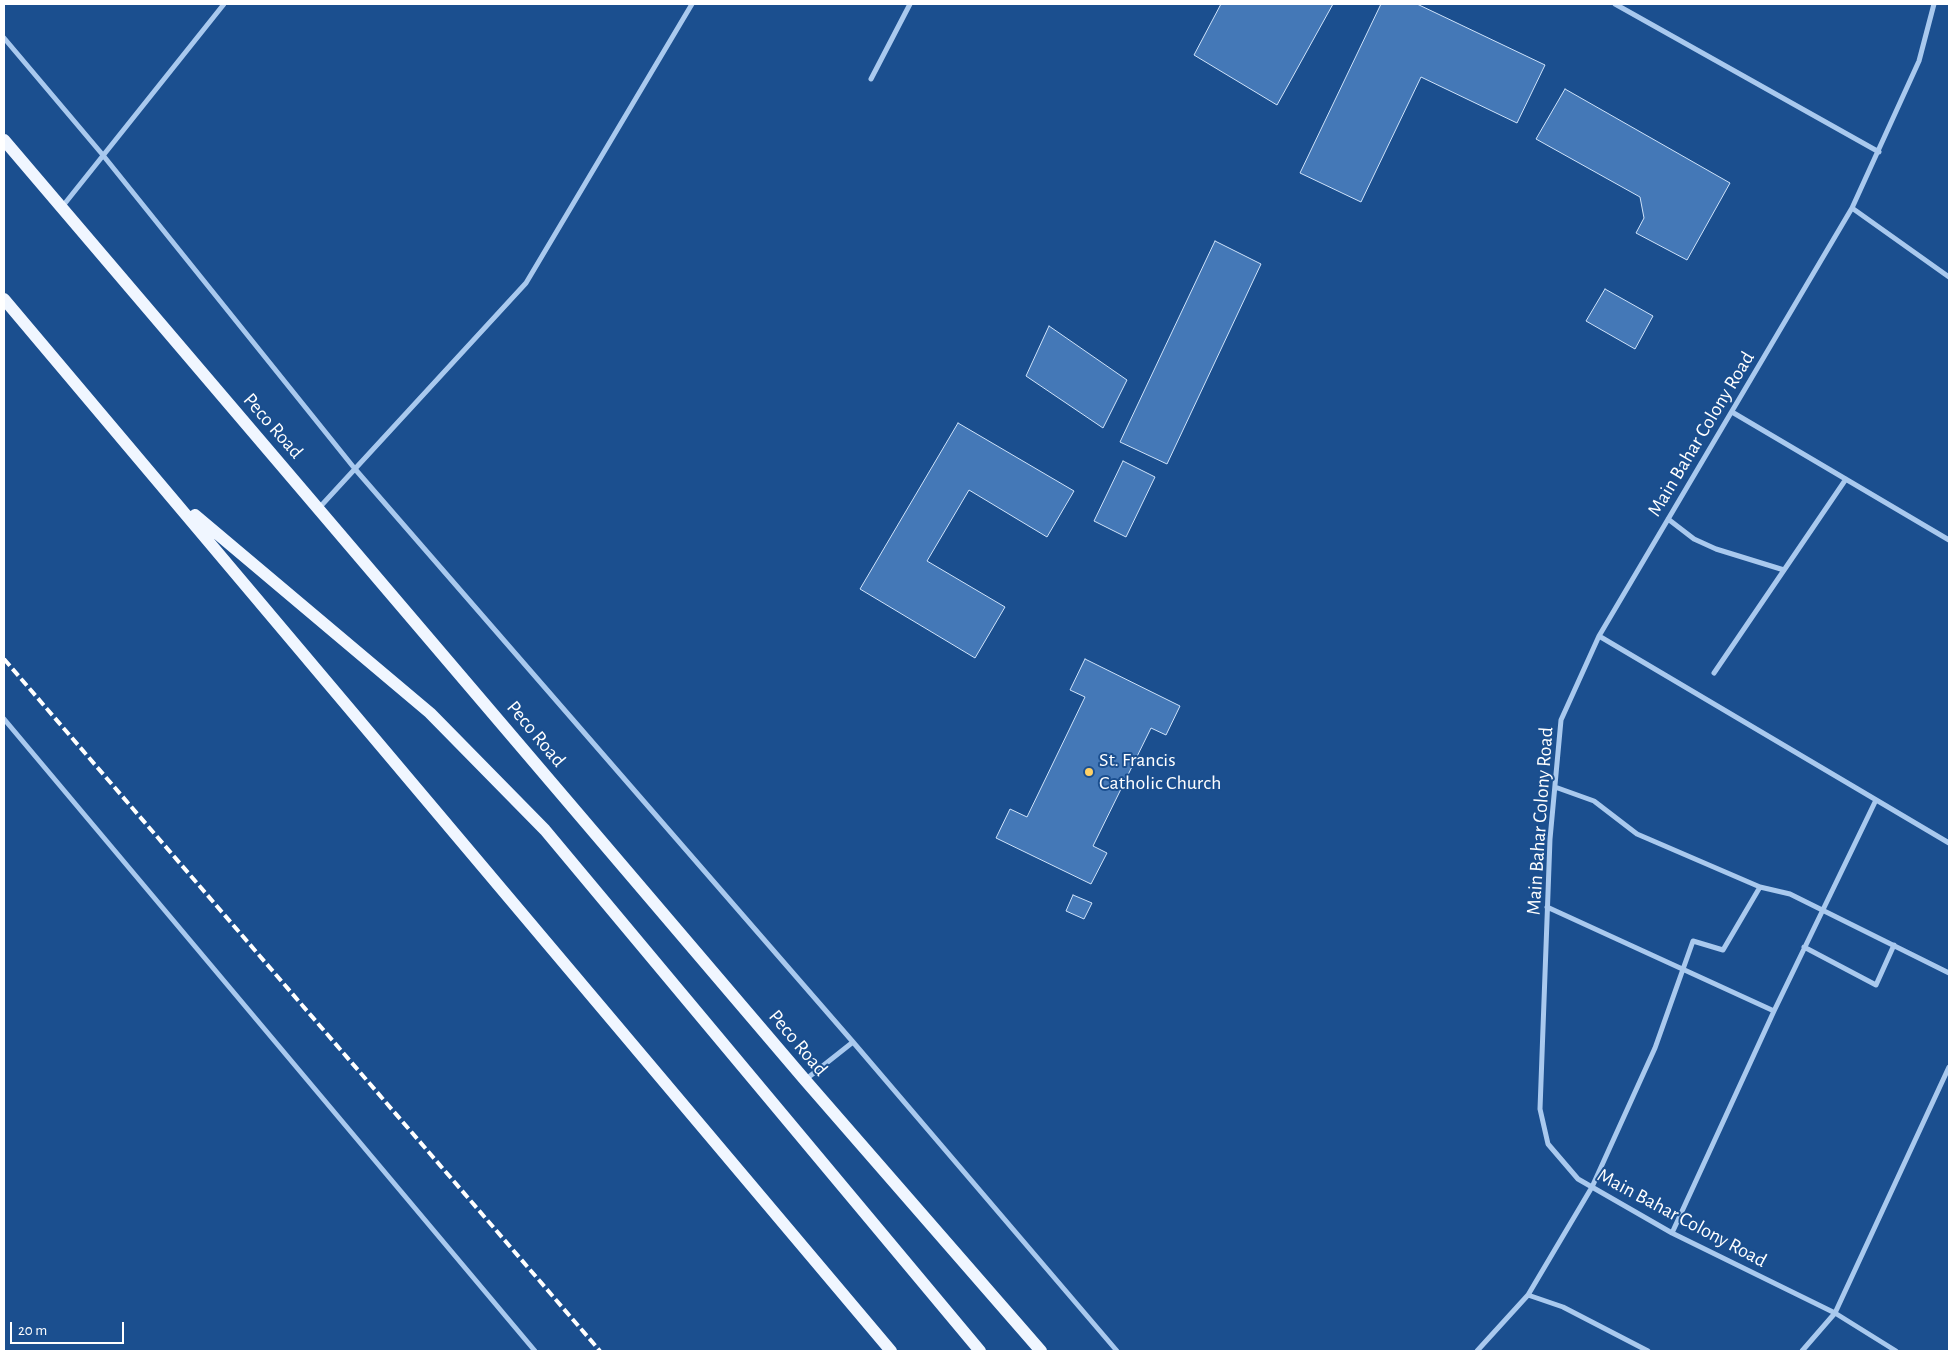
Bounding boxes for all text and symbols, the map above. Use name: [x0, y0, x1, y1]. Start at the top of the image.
street label: Main Bahar Colony Road: [1642, 347, 1760, 521]
street label: Peco Road: [238, 388, 308, 464]
street label: Peco Road: [501, 696, 571, 772]
street label: Main Bahar Colony Road: [1521, 726, 1559, 916]
place label: St. Francis Catholic Church: [1099, 748, 1221, 795]
marker: St. Francis Catholic Church: [1083, 766, 1095, 778]
street label: Peco Road: [763, 1005, 833, 1081]
street label: Main Bahar Colony Road: [1593, 1163, 1771, 1273]
scale bar: [12, 1312, 126, 1344]
text: 20 m: [18, 1323, 47, 1338]

